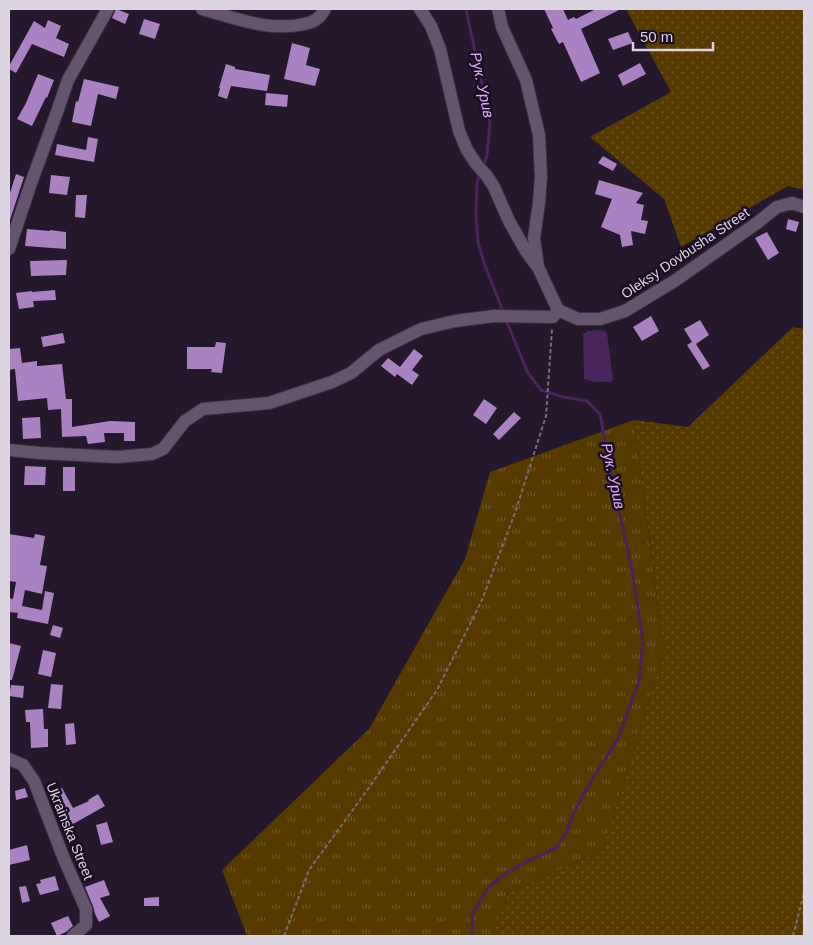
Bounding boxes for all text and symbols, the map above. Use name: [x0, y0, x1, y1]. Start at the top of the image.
scale bar: [633, 20, 713, 52]
text: 50 m: [640, 28, 673, 45]
water label: Рук. Урив: [467, 50, 498, 120]
street label: Oleksy Dovbusha Street: [618, 204, 752, 302]
water label: Рук. Урив: [598, 441, 629, 511]
street label: Ukrainska Street: [43, 780, 97, 882]

